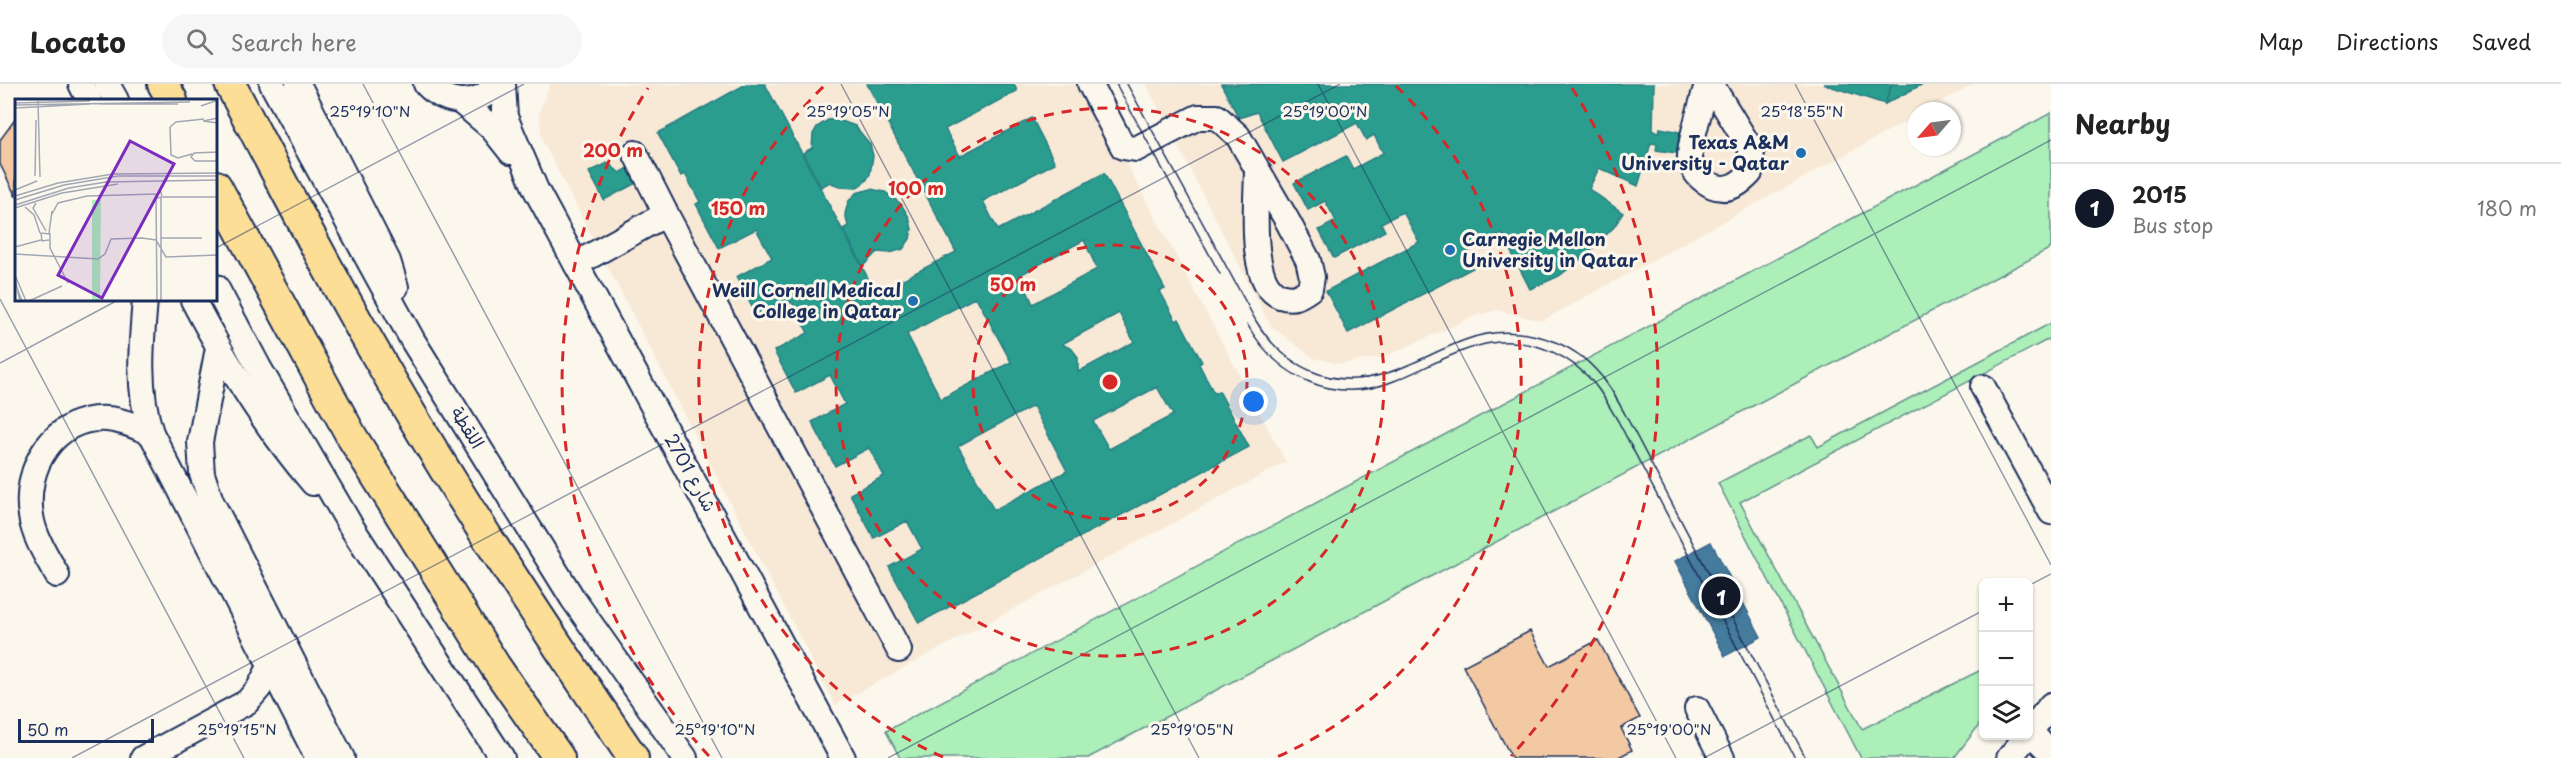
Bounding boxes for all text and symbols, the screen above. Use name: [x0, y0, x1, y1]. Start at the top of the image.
search box: [162, 14, 582, 68]
text: Locato: [30, 20, 126, 63]
icon: search: [183, 25, 216, 58]
text: Search here: [231, 25, 357, 58]
text: Map: [2258, 25, 2303, 57]
text: Directions: [2336, 25, 2438, 57]
text: Saved: [2471, 25, 2531, 57]
inset map: [15, 99, 218, 302]
text: 25°19'10"N: [330, 99, 410, 122]
text: 25°19'05"N: [806, 99, 890, 122]
text: 25°19'00"N: [1283, 99, 1367, 122]
text: 25°18'55"N: [1761, 99, 1843, 122]
north arrow: [1907, 102, 1961, 156]
text: Nearby: [2075, 104, 2170, 143]
place label: Texas A&M University - Qatar: [1621, 128, 1790, 176]
text: 200 m: [583, 136, 643, 163]
marker: Texas A&M University - Qatar: [1794, 146, 1808, 160]
text: 100 m: [888, 174, 944, 201]
text: 2015: [2132, 177, 2187, 210]
text: 1: [2090, 193, 2099, 223]
text: 180 m: [2477, 193, 2537, 223]
text: 150 m: [711, 194, 765, 221]
text: Bus stop: [2132, 210, 2213, 240]
place label: Carnegie Mellon University in Qatar: [1462, 225, 1639, 273]
marker: Carnegie Mellon University in Qatar: [1443, 243, 1457, 257]
text: 50 m: [990, 270, 1036, 297]
place label: Weill Cornell Medical College in Qatar: [712, 276, 902, 324]
marker: Weill Cornell Medical College in Qatar: [906, 294, 920, 308]
centre of rings: [1100, 372, 1120, 392]
your location: [1239, 387, 1268, 416]
street label: اللقطة: [445, 401, 492, 454]
street label: شارع 2701: [659, 428, 724, 516]
pin: 1: [1702, 574, 1740, 618]
map controls: [1979, 578, 2033, 740]
button: +: [1979, 578, 2033, 632]
button: −: [1979, 632, 2033, 686]
button: layers: [1979, 686, 2033, 740]
scale bar: [18, 716, 154, 744]
text: 50 m: [27, 717, 68, 741]
text: 25°19'15"N: [197, 717, 277, 740]
text: 25°19'10"N: [675, 717, 755, 740]
text: 25°19'05"N: [1150, 717, 1234, 740]
text: 25°19'00"N: [1627, 717, 1711, 740]

